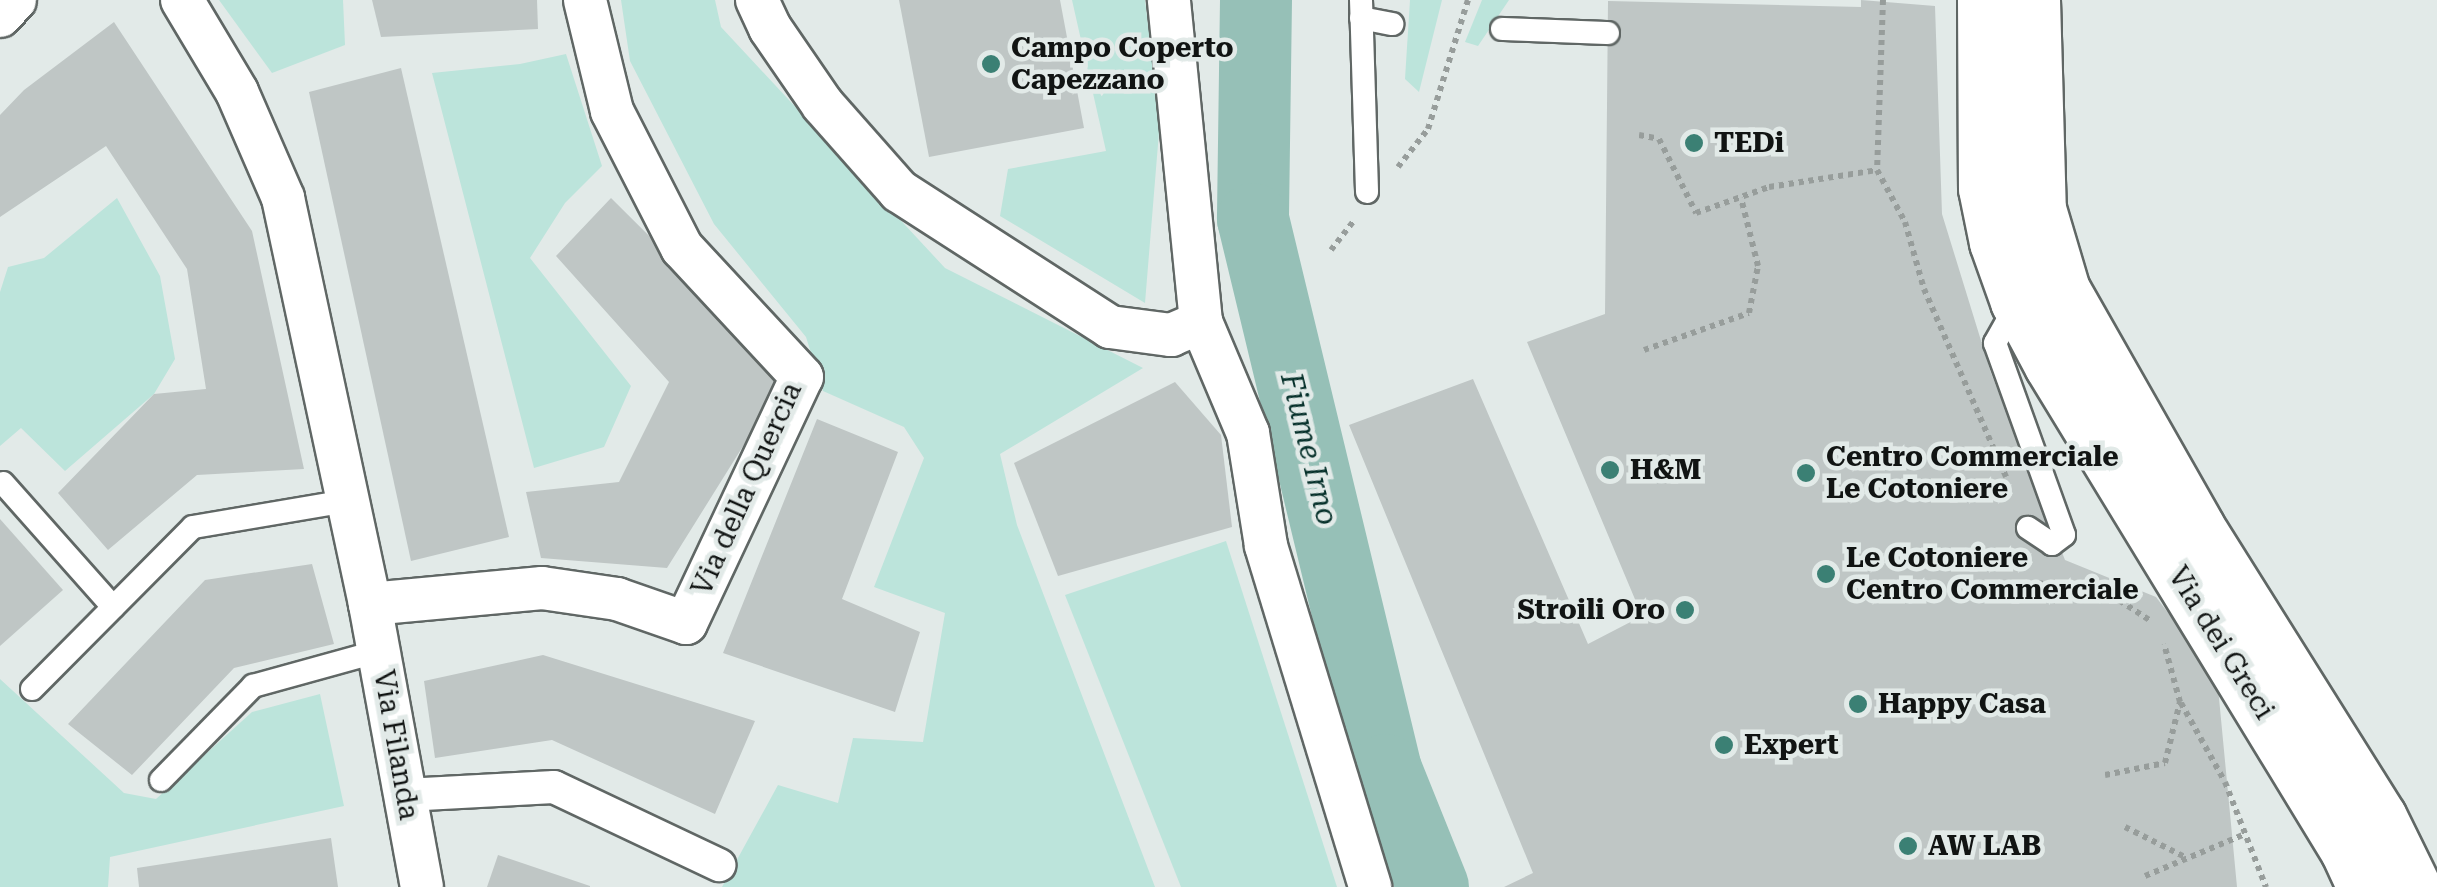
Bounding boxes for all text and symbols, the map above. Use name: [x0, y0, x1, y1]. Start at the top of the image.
place label: Campo Coperto Capezzano: [1011, 31, 1234, 97]
marker: Campo Coperto Capezzano: [980, 53, 1002, 75]
place label: TEDi: [1714, 126, 1784, 160]
marker: TEDi: [1683, 132, 1705, 154]
water label: Fiume Irno: [1273, 369, 1345, 529]
street label: Via della Quercia: [685, 377, 809, 601]
place label: Centro Commerciale Le Cotoniere: [1826, 440, 2119, 506]
place label: H&M: [1630, 453, 1701, 487]
marker: H&M: [1599, 459, 1621, 481]
marker: Centro Commerciale Le Cotoniere: [1795, 462, 1817, 484]
place label: Le Cotoniere Centro Commerciale: [1846, 541, 2139, 607]
street label: Via dei Greci: [2161, 561, 2281, 725]
marker: Le Cotoniere Centro Commerciale: [1815, 563, 1837, 585]
place label: Stroili Oro: [1517, 593, 1665, 627]
marker: Stroili Oro: [1674, 599, 1696, 621]
street label: Via Filanda: [366, 667, 426, 823]
place label: Happy Casa: [1878, 687, 2046, 721]
marker: Happy Casa: [1847, 693, 1869, 715]
place label: Expert: [1744, 728, 1839, 762]
marker: Expert: [1713, 734, 1735, 756]
place label: AW LAB: [1928, 829, 2041, 863]
marker: AW LAB: [1897, 835, 1919, 857]

